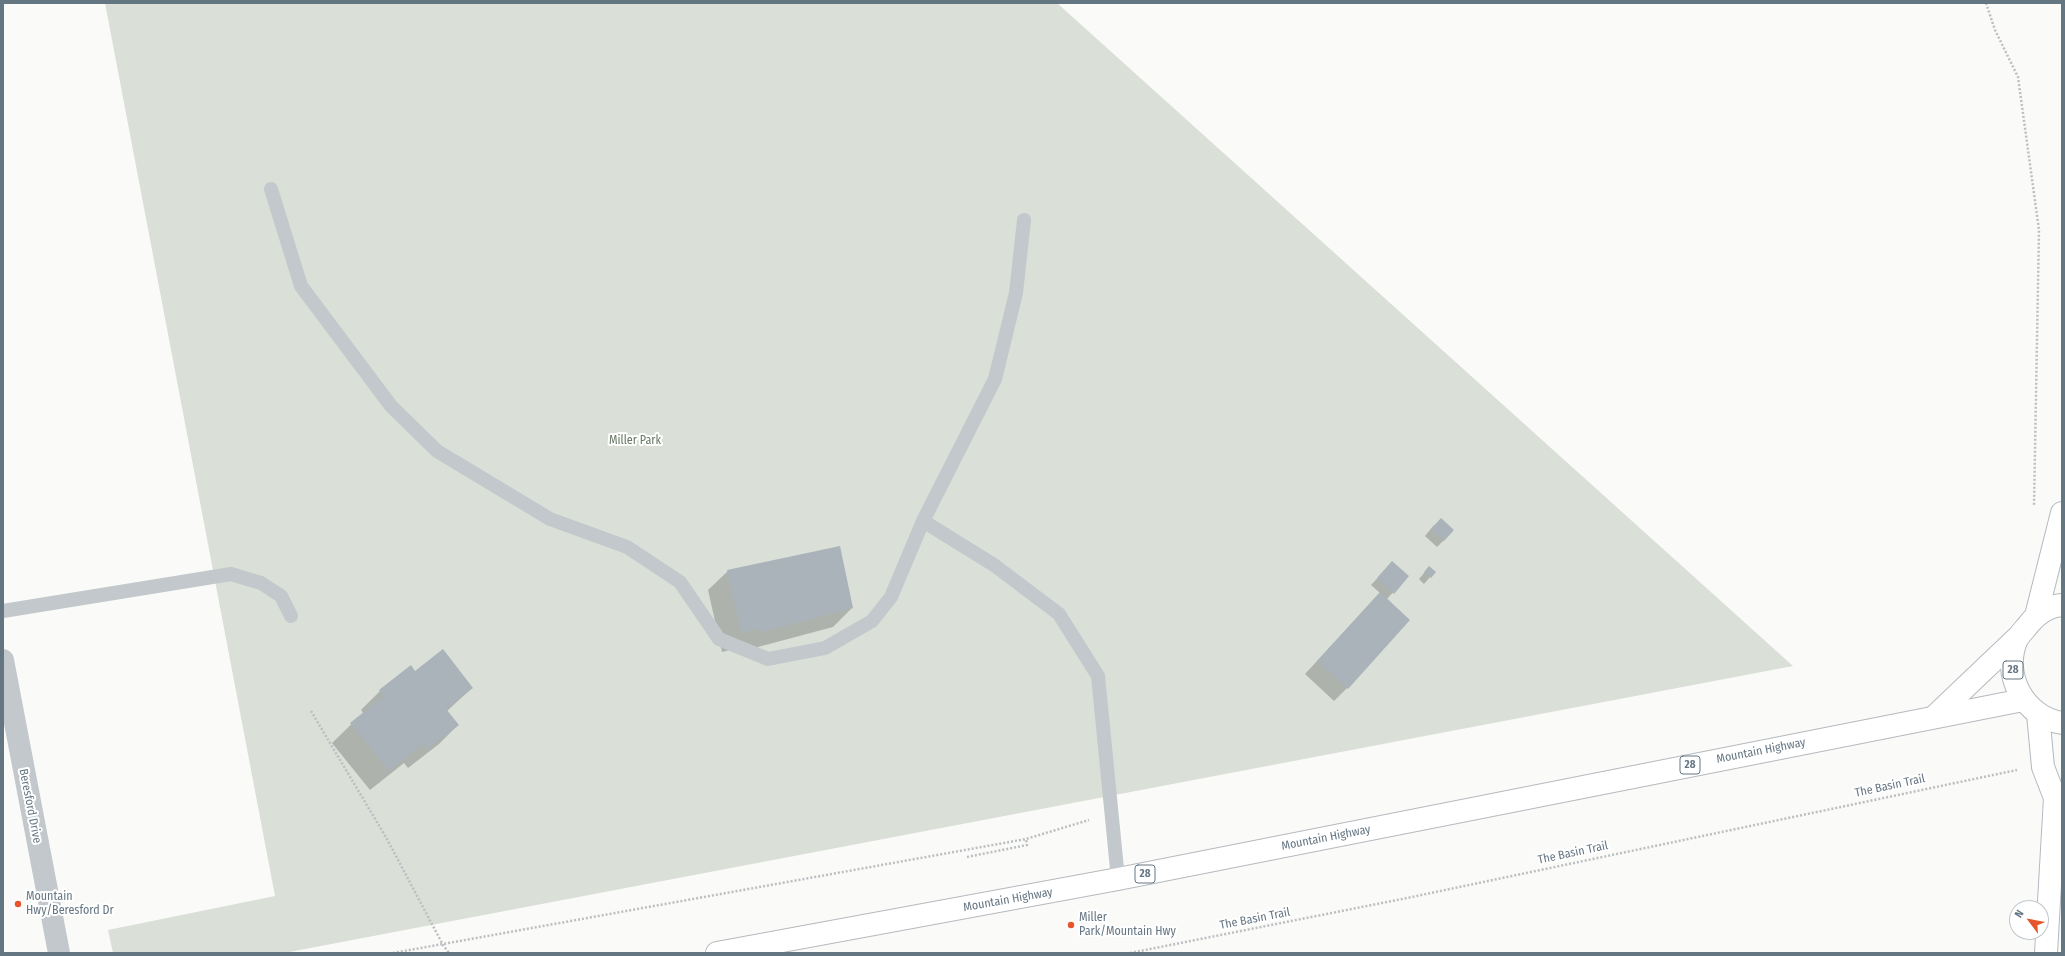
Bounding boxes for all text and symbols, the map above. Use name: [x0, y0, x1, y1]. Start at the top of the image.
park label: Miller Park: [609, 434, 661, 448]
road number: 28: [2003, 661, 2023, 679]
street label: Mountain Highway: [1715, 735, 1807, 767]
road number: 28: [1680, 756, 1700, 774]
street label: Beresford Drive: [16, 767, 44, 845]
street label: The Basin Trail: [1854, 772, 1926, 800]
street label: Mountain Highway: [1280, 822, 1372, 854]
street label: The Basin Trail: [1537, 839, 1609, 867]
road number: 28: [1135, 865, 1155, 883]
street label: Mountain Highway: [962, 885, 1054, 915]
place label: Mountain Hwy/Beresford Dr: [26, 890, 114, 918]
marker: Mountain Hwy/Beresford Dr: [13, 899, 23, 909]
north arrow: [2009, 900, 2049, 940]
street label: The Basin Trail: [1219, 905, 1291, 933]
text: N: [2012, 908, 2027, 920]
place label: Miller Park/Mountain Hwy: [1079, 911, 1176, 939]
marker: Miller Park/Mountain Hwy: [1066, 920, 1076, 930]

